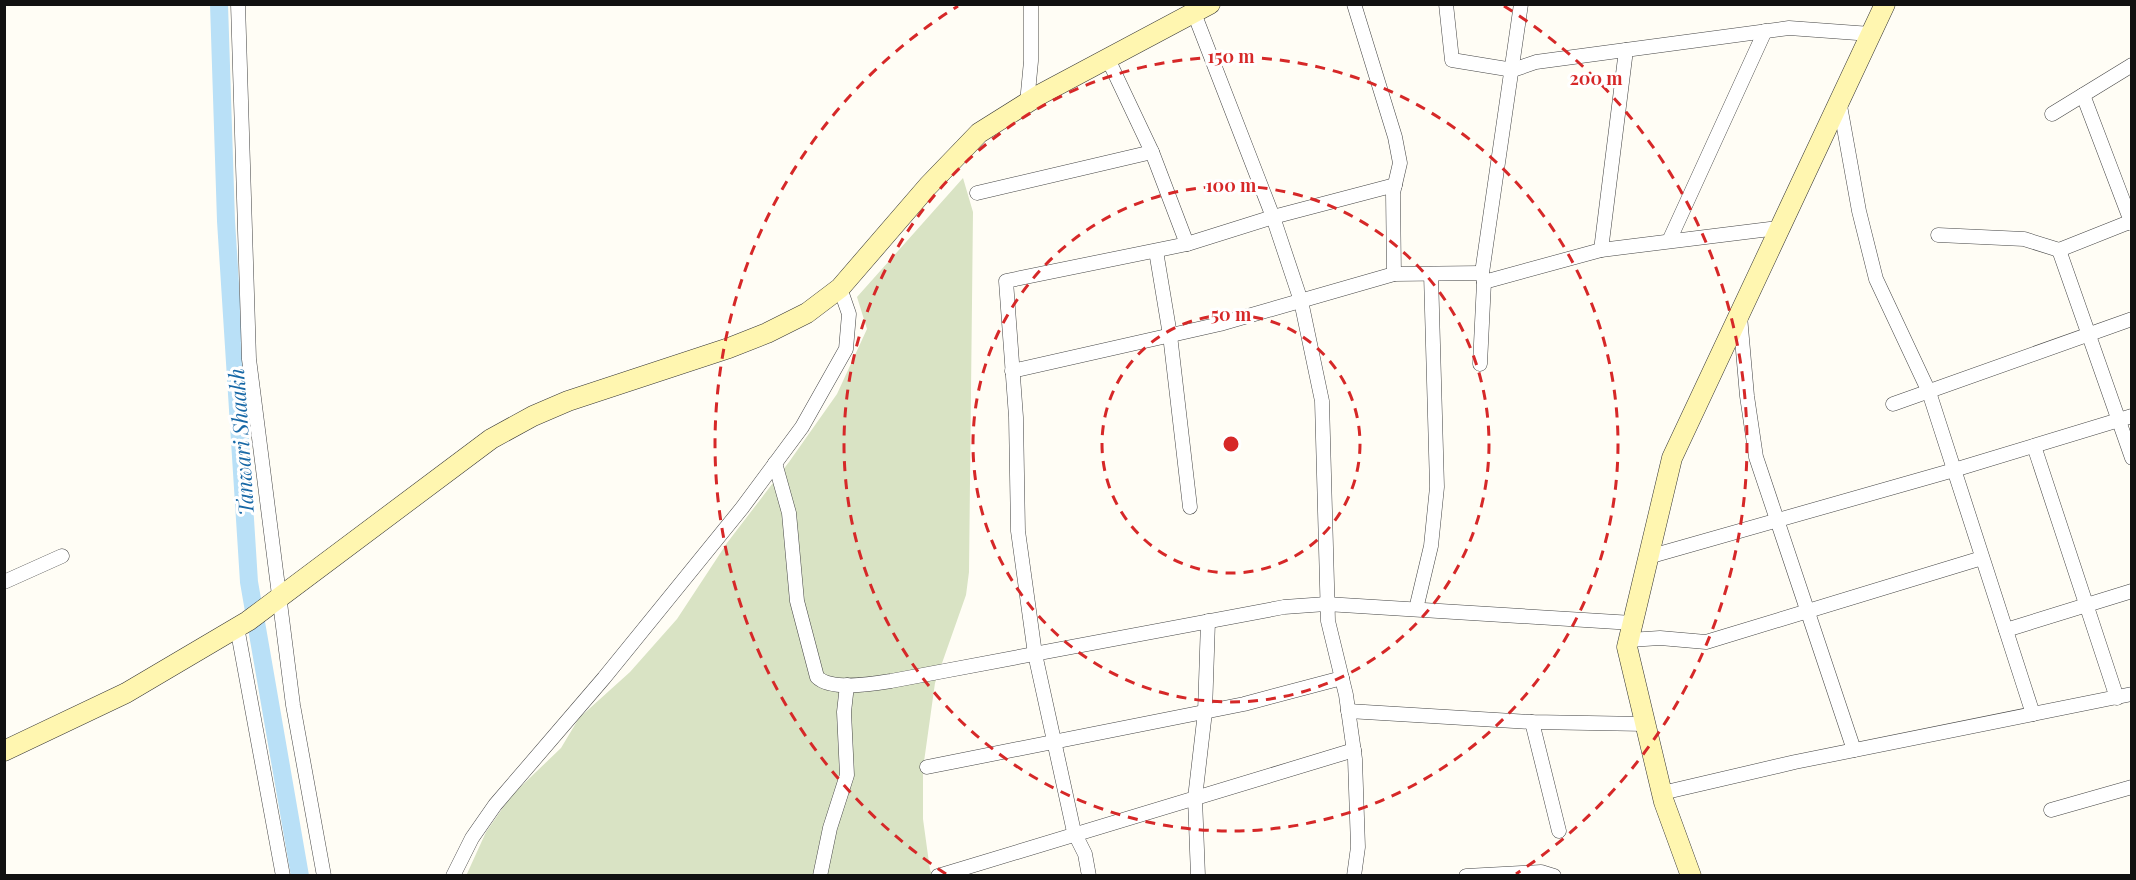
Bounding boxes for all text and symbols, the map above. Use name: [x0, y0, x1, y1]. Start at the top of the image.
text: 150 m: [1207, 44, 1255, 68]
text: 200 m: [1569, 66, 1623, 90]
text: 100 m: [1206, 173, 1257, 197]
text: 50 m: [1211, 302, 1252, 326]
water label: Tanwari Shaakh: [221, 368, 259, 516]
centre of rings: [1221, 434, 1241, 454]

